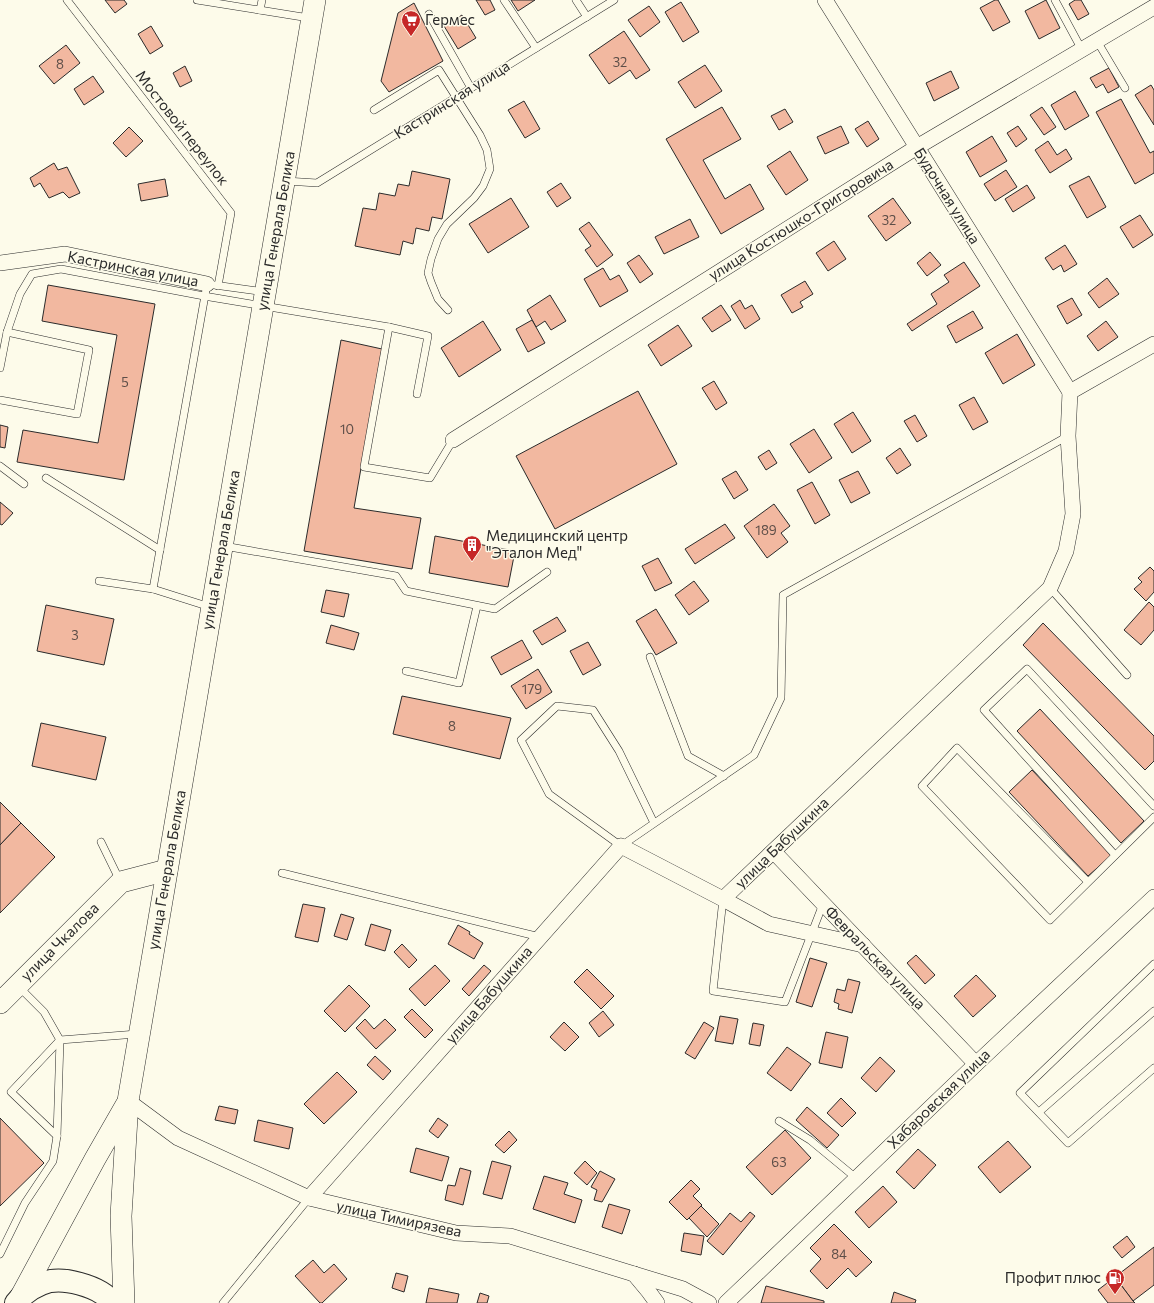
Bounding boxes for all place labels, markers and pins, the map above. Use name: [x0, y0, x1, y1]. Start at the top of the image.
supermarket icon: Гермес: [400, 9, 422, 37]
place label: Гермес: [425, 10, 475, 28]
place label: Медицинский центр "Эталон Мед": [486, 526, 628, 561]
building icon: Медицинский центр "Эталон Мед": [461, 534, 483, 562]
fuel station icon: Профит плюс: [1104, 1267, 1126, 1295]
place label: Профит плюс: [1005, 1268, 1101, 1286]

